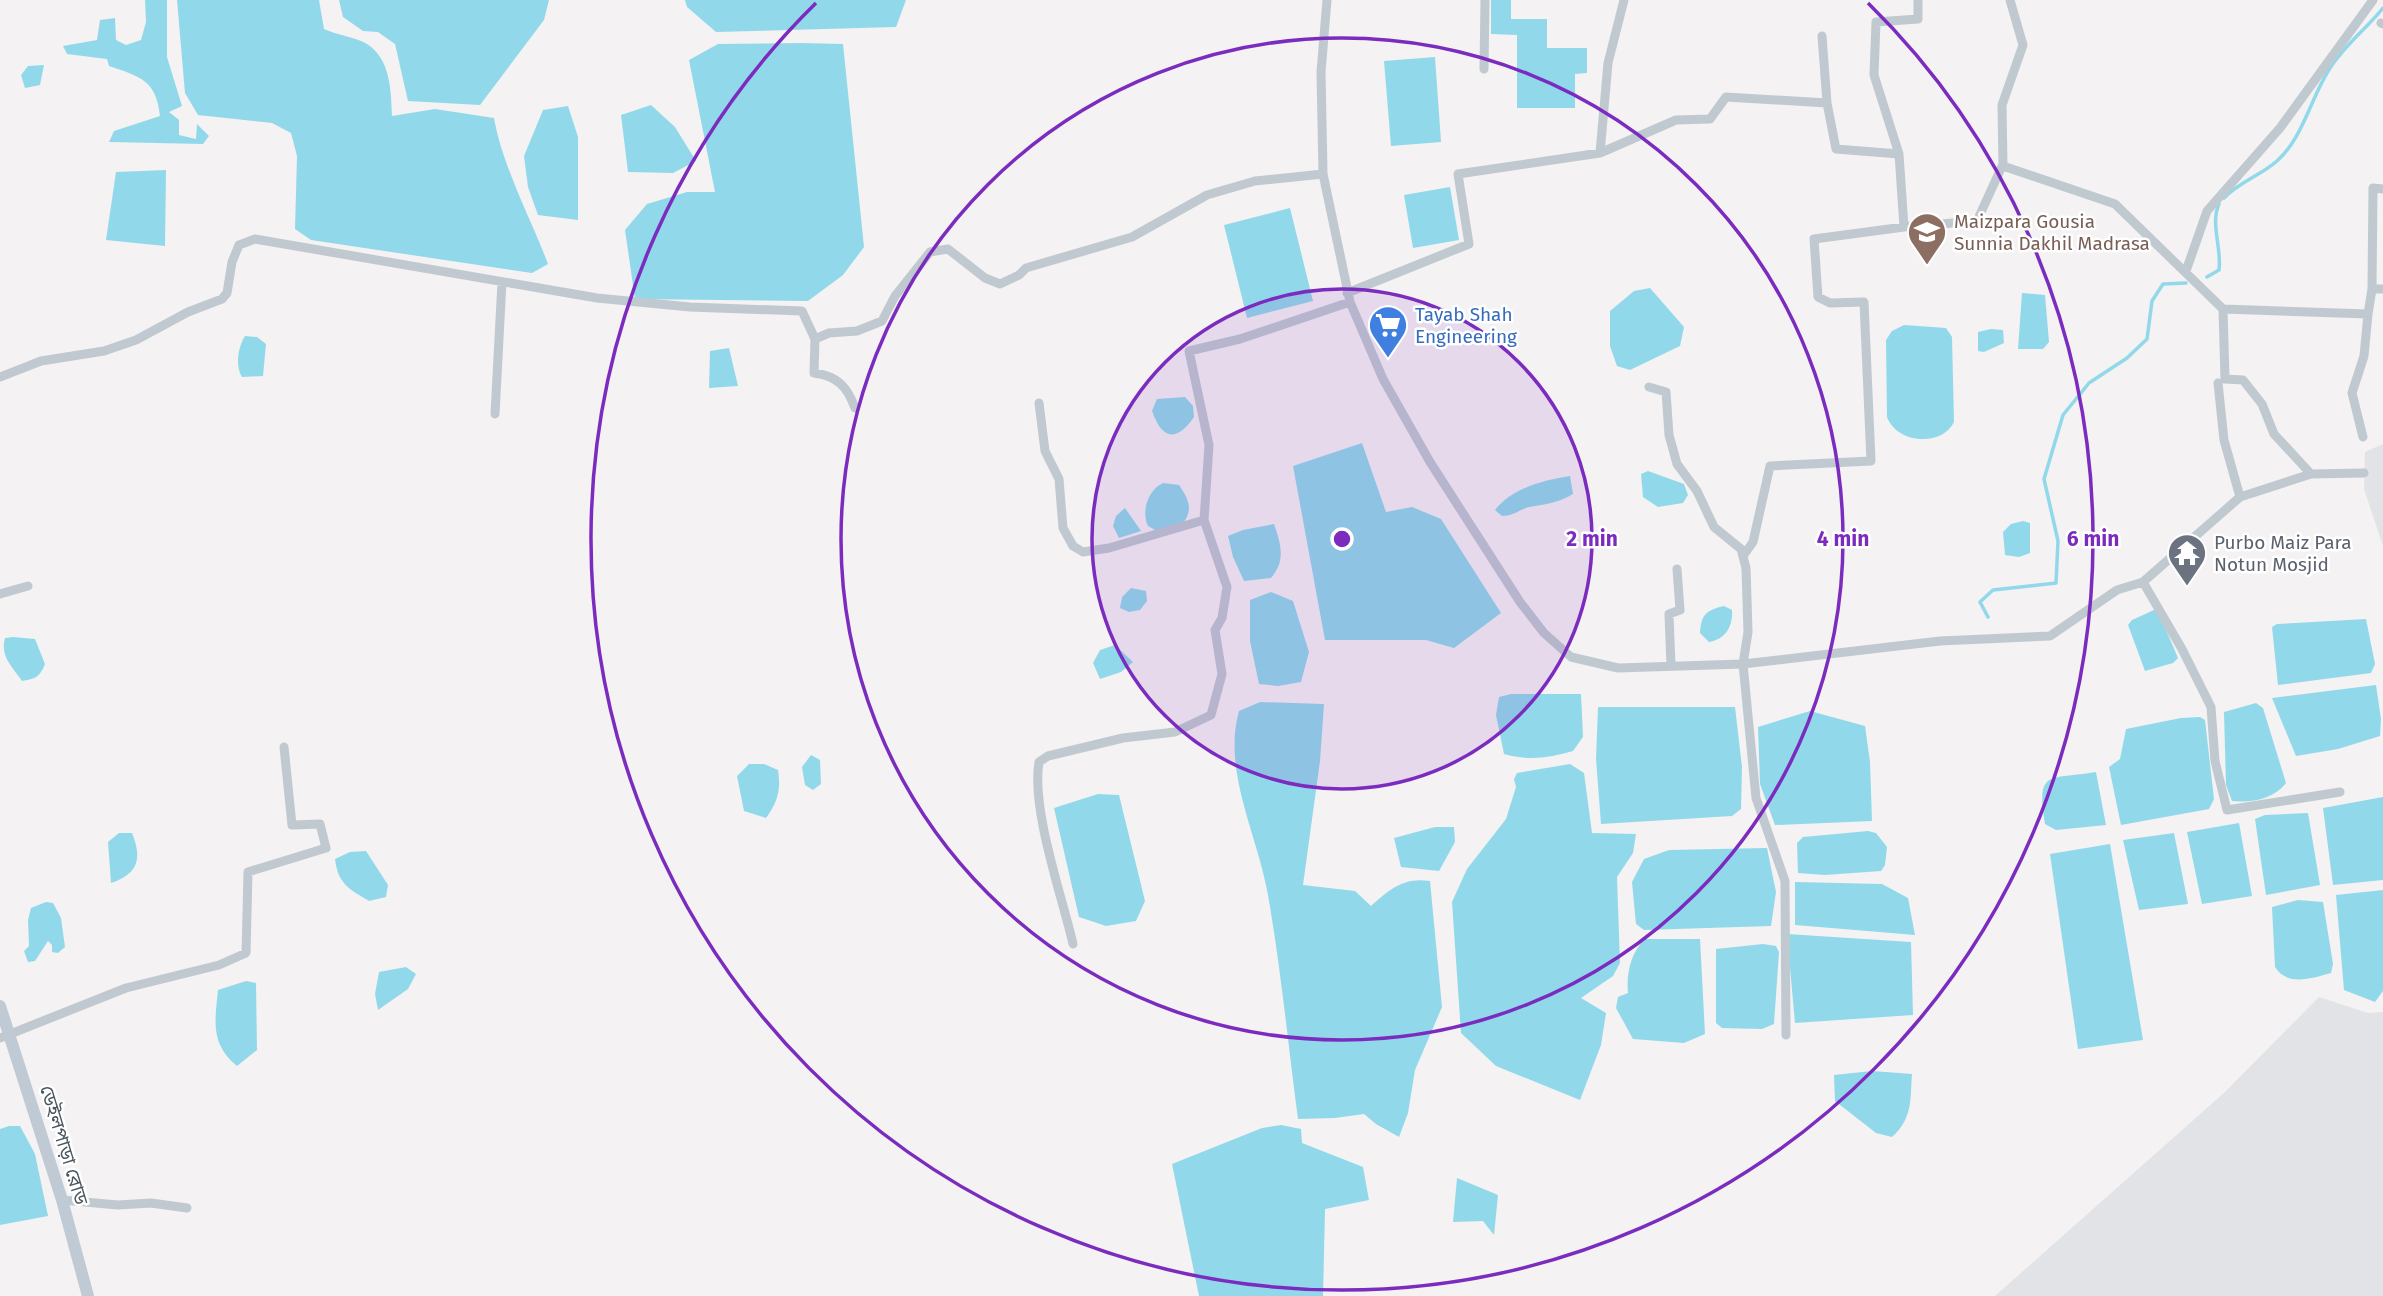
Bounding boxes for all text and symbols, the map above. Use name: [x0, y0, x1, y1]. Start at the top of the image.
place label: Maizpara Gousia Sunnia Dakhil Madrasa: [1954, 210, 2150, 255]
school or university icon: Maizpara Gousia Sunnia Dakhil Madrasa: [1906, 211, 1948, 266]
place label: Tayab Shah Engineering: [1415, 303, 1517, 348]
supermarket icon: Tayab Shah Engineering: [1367, 304, 1409, 359]
text: 2 min: [1566, 526, 1618, 552]
text: 4 min: [1817, 526, 1869, 552]
text: 6 min: [2067, 526, 2119, 552]
centre of rings: [1330, 527, 1354, 551]
place label: Purbo Maiz Para Notun Mosjid: [2214, 531, 2352, 576]
temple icon: Purbo Maiz Para Notun Mosjid: [2166, 532, 2208, 587]
street label: ডেইলপাড়া রোড: [35, 1083, 93, 1208]

